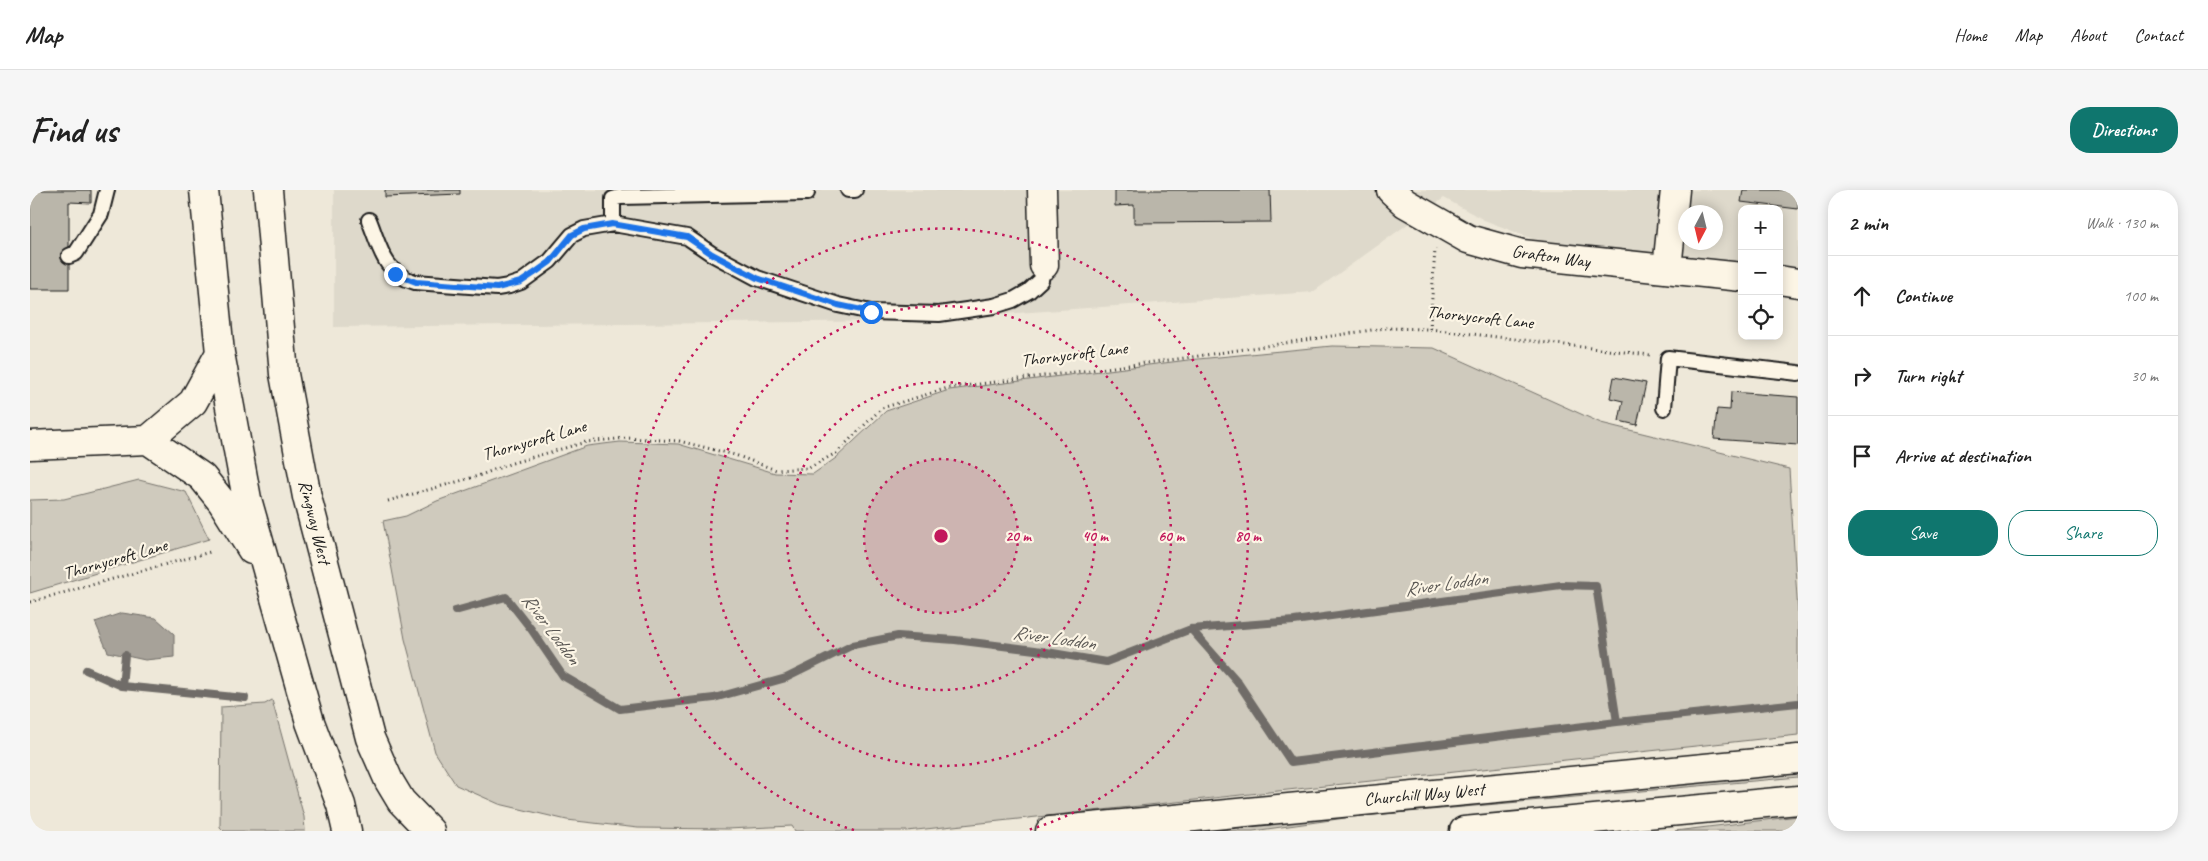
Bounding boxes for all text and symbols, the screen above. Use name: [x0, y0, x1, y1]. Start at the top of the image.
text: Map: [25, 20, 62, 50]
text: Home: [1954, 24, 1987, 46]
text: Map: [2015, 24, 2042, 46]
text: About: [2070, 24, 2106, 46]
text: Contact: [2134, 24, 2183, 46]
button: Directions: [2070, 107, 2178, 153]
text: Find us: [30, 108, 117, 153]
north arrow: [1678, 205, 1723, 250]
map controls: [1738, 205, 1783, 340]
button: +: [1738, 205, 1783, 250]
text: 2 min: [1848, 210, 1888, 236]
text: Walk · 130 m: [2086, 213, 2158, 233]
street label: Grafton Way: [1510, 240, 1593, 273]
button: −: [1738, 250, 1783, 295]
route end: [384, 263, 407, 286]
icon: ahead: [1848, 282, 1876, 310]
text: Continue: [1895, 284, 1952, 308]
text: 100 m: [2124, 286, 2158, 306]
button: locate: [1738, 295, 1783, 340]
street label: Thornycroft Lane: [1426, 300, 1536, 334]
route start: [860, 301, 883, 324]
street label: Thornycroft Lane: [1020, 336, 1130, 371]
icon: right: [1848, 362, 1876, 390]
text: Turn right: [1895, 364, 1962, 388]
text: 30 m: [2131, 366, 2158, 386]
street label: Thornycroft Lane: [480, 414, 590, 465]
icon: arrive: [1848, 442, 1876, 470]
text: Arrive at destination: [1895, 444, 2031, 468]
street label: Ringway West: [294, 478, 337, 569]
button: Save: [1848, 510, 1998, 556]
button: Share: [2008, 510, 2158, 556]
centre of rings: [932, 527, 950, 545]
text: 20 m: [1005, 527, 1032, 546]
text: 40 m: [1082, 527, 1109, 546]
text: 60 m: [1158, 527, 1185, 546]
text: 80 m: [1235, 527, 1262, 546]
street label: Thornycroft Lane: [61, 533, 171, 584]
water label: River Loddon: [1403, 566, 1490, 602]
water label: River Loddon: [516, 589, 586, 670]
water label: River Loddon: [1011, 620, 1098, 656]
street label: Churchill Way West: [1363, 778, 1488, 810]

